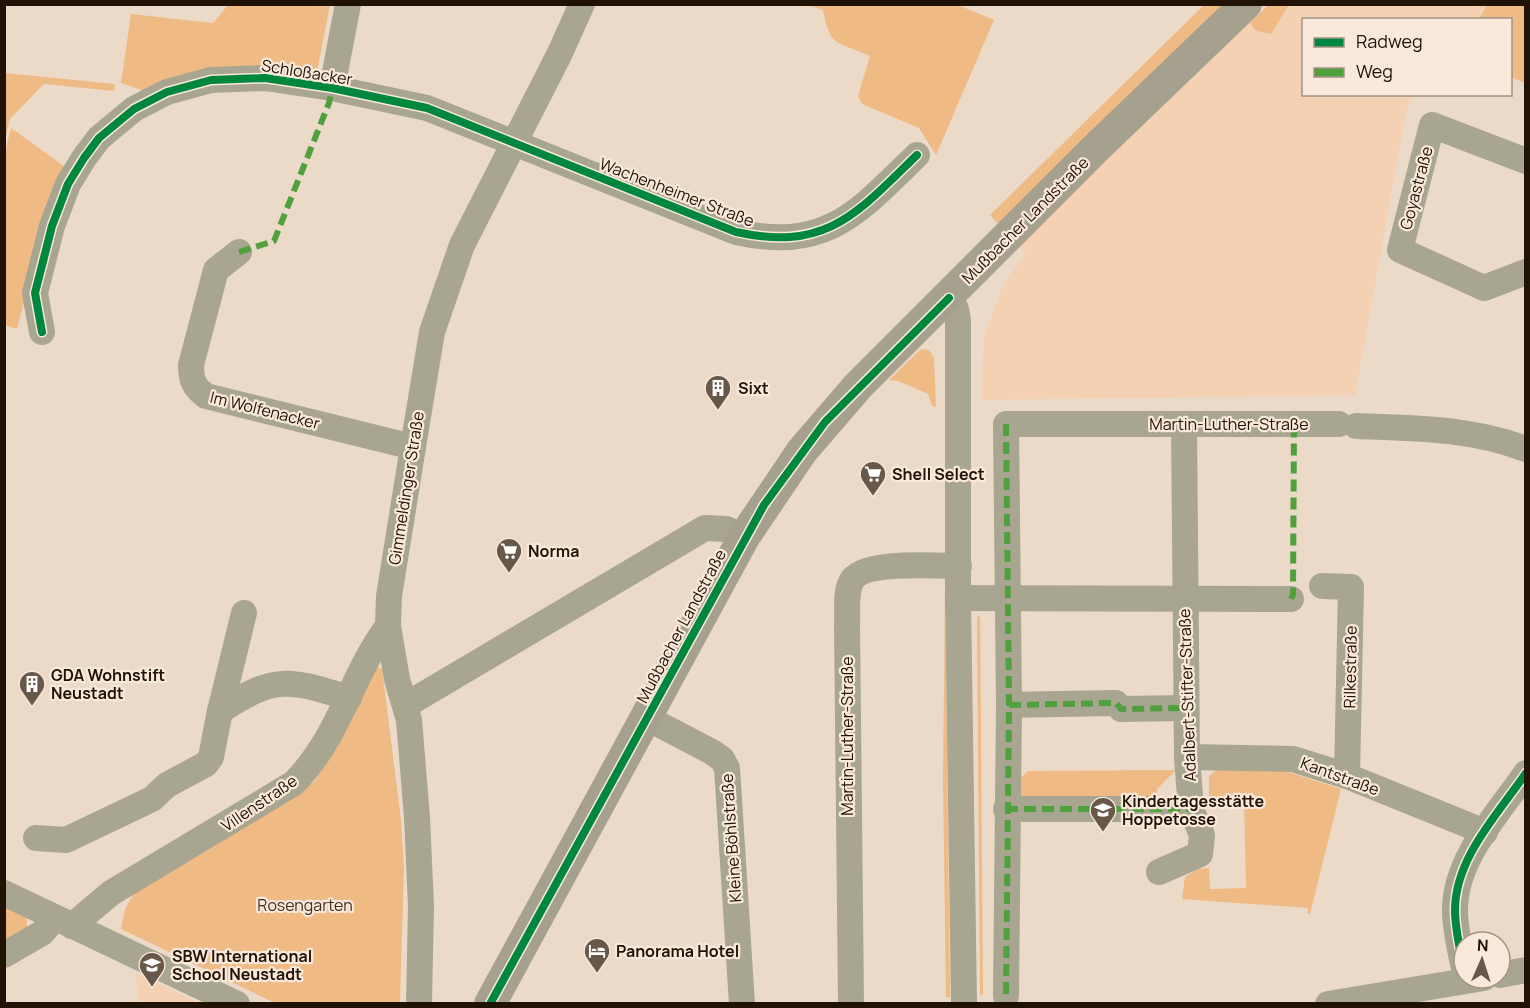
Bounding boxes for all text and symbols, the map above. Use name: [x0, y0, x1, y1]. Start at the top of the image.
legend: [1302, 18, 1512, 96]
text: Radweg: [1356, 29, 1423, 53]
street label: Schloßacker: [260, 54, 354, 90]
text: Weg: [1356, 59, 1393, 83]
street label: Goyastraße: [1394, 144, 1438, 232]
street label: Wachenheimer Straße: [596, 152, 758, 232]
street label: Mußbacher Landstraße: [957, 152, 1093, 288]
building icon: Sixt: [703, 373, 733, 411]
place label: Sixt: [738, 377, 769, 399]
street label: Im Wolfenacker: [208, 386, 322, 434]
street label: Gimmeldinger Straße: [383, 410, 429, 566]
street label: Martin-Luther-Straße: [1149, 413, 1309, 435]
supermarket icon: Shell Select: [858, 459, 888, 497]
place label: Shell Select: [892, 463, 985, 485]
supermarket icon: Norma: [494, 536, 524, 574]
place label: Norma: [528, 540, 579, 562]
street label: Mußbacher Landstraße: [631, 545, 731, 707]
street label: Adalbert-Stifter-Straße: [1173, 608, 1201, 782]
street label: Rilkestraße: [1338, 625, 1362, 709]
street label: Martin-Luther-Straße: [836, 656, 858, 816]
place label: GDA Wohnstift Neustadt: [51, 664, 165, 704]
building icon: GDA Wohnstift Neustadt: [17, 669, 47, 707]
street label: Kantstraße: [1298, 752, 1382, 800]
street label: Villenstraße: [217, 769, 301, 837]
street label: Kleine Böhlstraße: [716, 773, 746, 903]
place label: Kindertagesstätte Hoppetosse: [1122, 790, 1265, 830]
school or university icon: Kindertagesstätte Hoppetosse: [1088, 795, 1118, 833]
park label: Rosengarten: [257, 894, 353, 916]
north arrow: [1452, 930, 1512, 990]
text: N: [1476, 934, 1489, 956]
hotel icon: Panorama Hotel: [582, 936, 612, 974]
place label: Panorama Hotel: [616, 940, 739, 962]
place label: SBW International School Neustadt: [172, 945, 312, 985]
school or university icon: SBW International School Neustadt: [137, 950, 167, 988]

